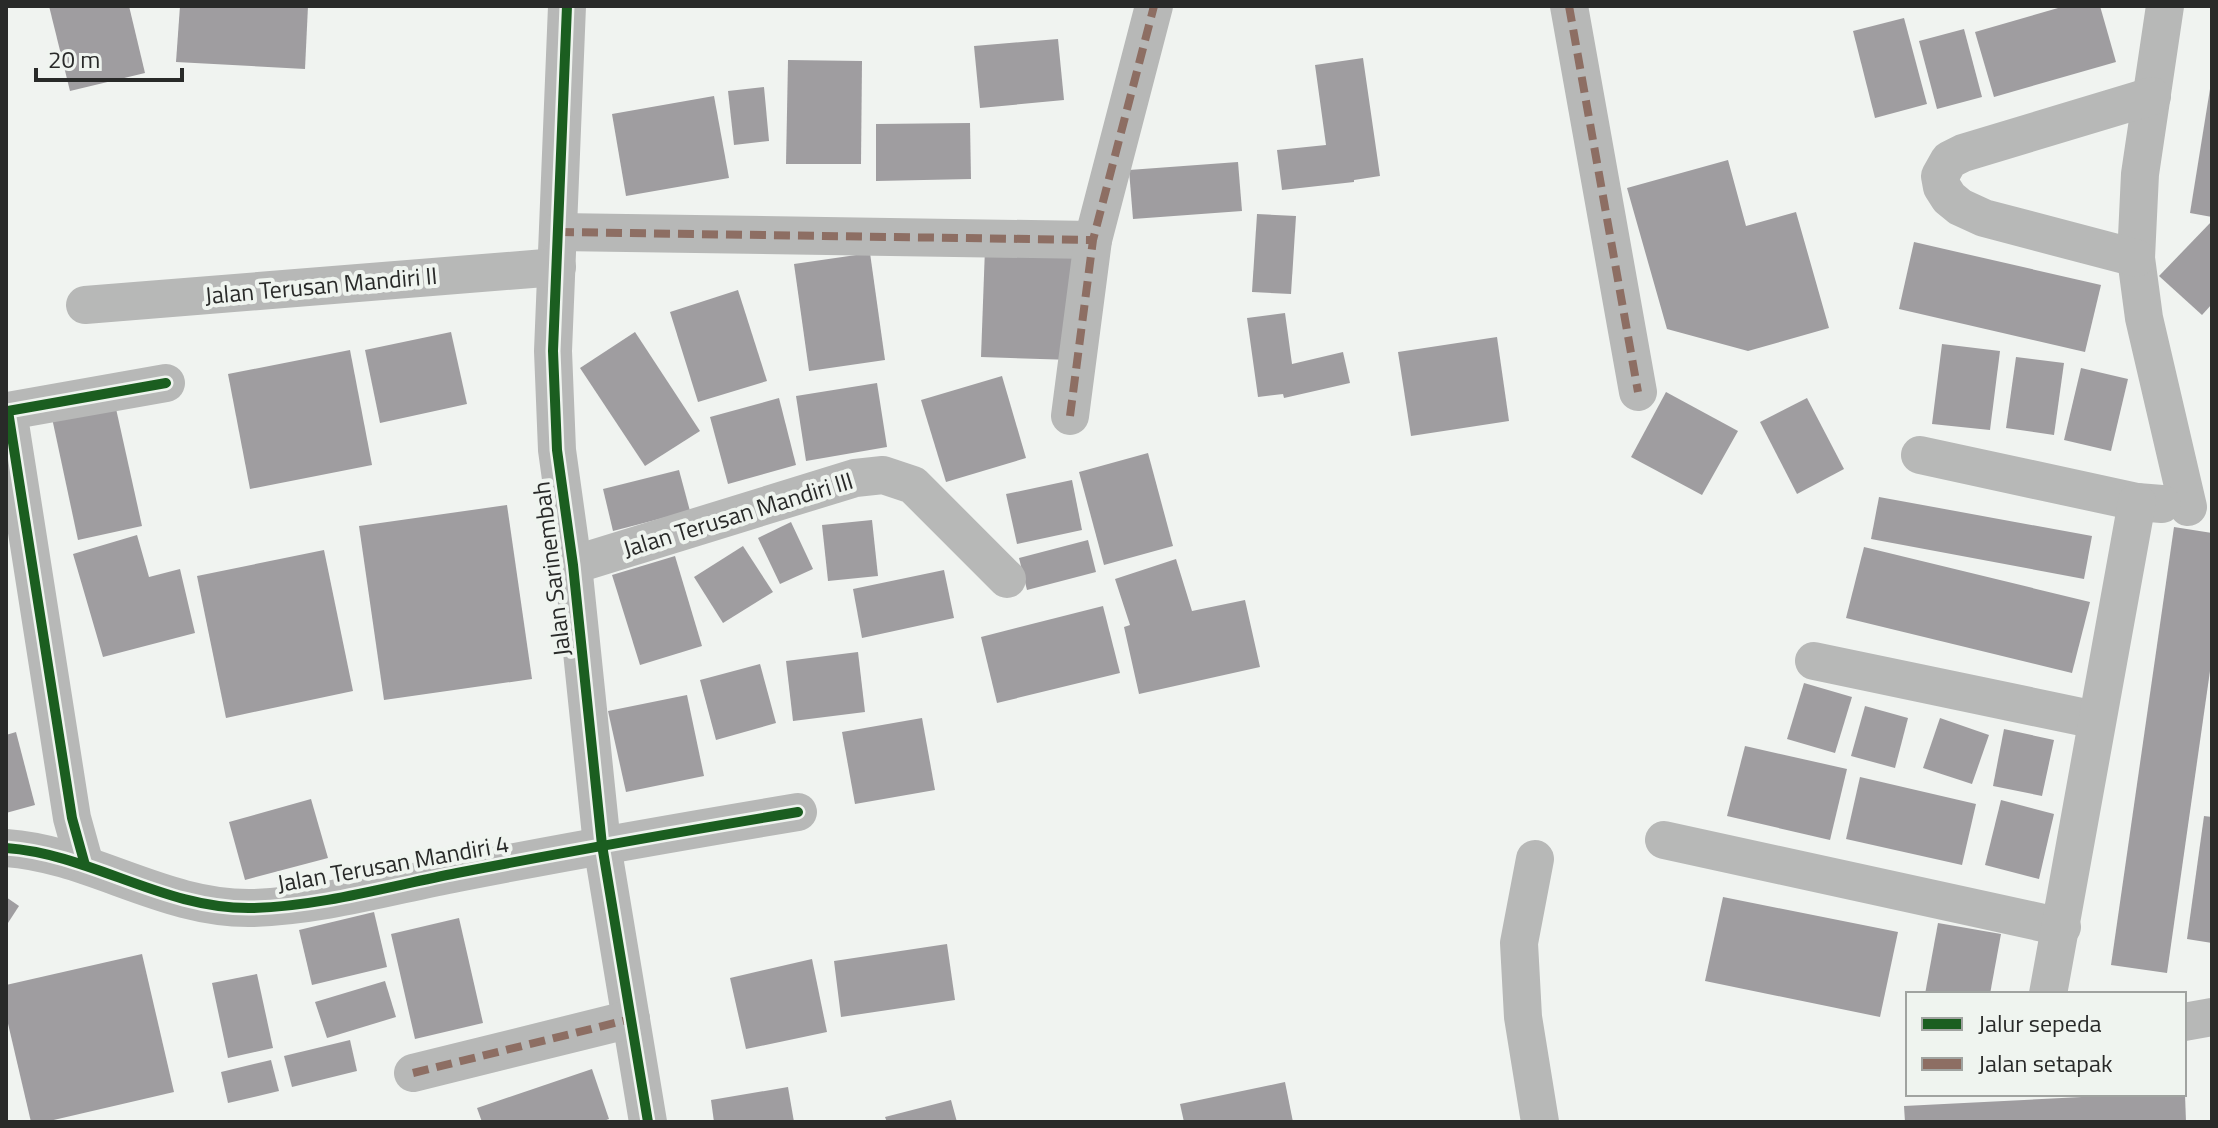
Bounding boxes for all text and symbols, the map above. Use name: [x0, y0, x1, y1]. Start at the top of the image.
scale bar: [36, 32, 182, 82]
text: 20 m: [48, 41, 100, 77]
street label: Jalan Terusan Mandiri II: [203, 257, 439, 313]
street label: Jalan Terusan Mandiri III: [618, 462, 857, 566]
street label: Jalan Sarinembah: [522, 480, 580, 659]
street label: Jalan Terusan Mandiri 4: [274, 825, 512, 901]
legend: [1906, 992, 2186, 1096]
text: Jalur sepeda: [1978, 1005, 2102, 1041]
text: Jalan setapak: [1978, 1045, 2113, 1081]

